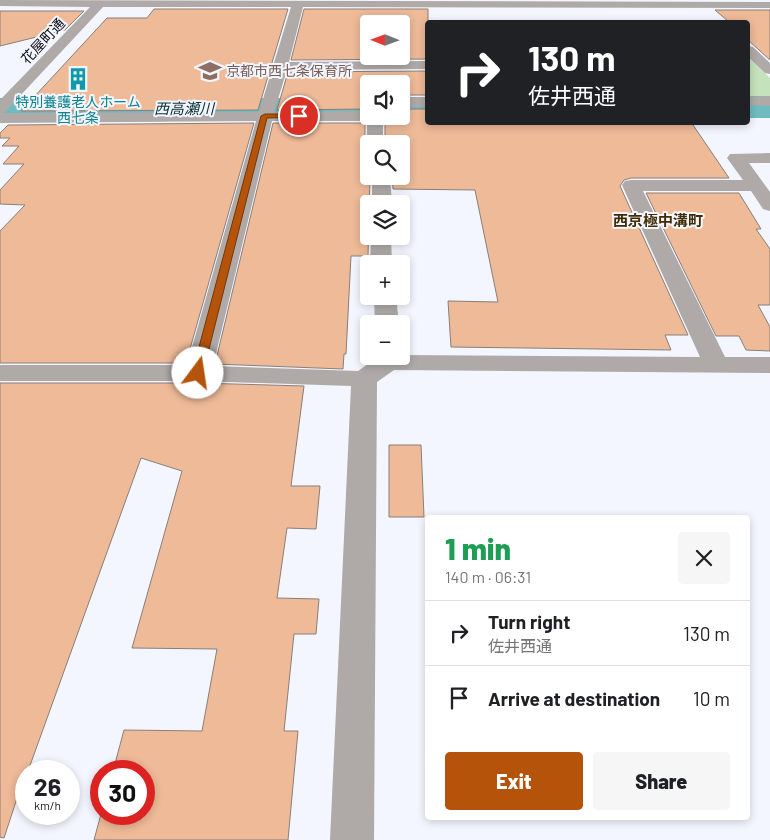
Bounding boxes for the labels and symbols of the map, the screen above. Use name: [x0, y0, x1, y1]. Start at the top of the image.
street label: 花屋町通: [17, 14, 68, 67]
north arrow: [360, 15, 410, 65]
school or university icon: 京都市西七条保育所: [197, 58, 223, 84]
place label: 京都市西七条保育所: [226, 62, 352, 79]
building icon: 特別養護老人ホーム 西七条: [65, 66, 91, 92]
place label: 特別養護老人ホーム 西七条: [15, 93, 141, 126]
pin: [278, 95, 320, 137]
water label: 西高瀬川: [154, 99, 216, 117]
district label: 西京極中溝町: [613, 211, 703, 229]
position arrow: [171, 346, 223, 398]
speed limit sign: 30: [90, 760, 155, 825]

